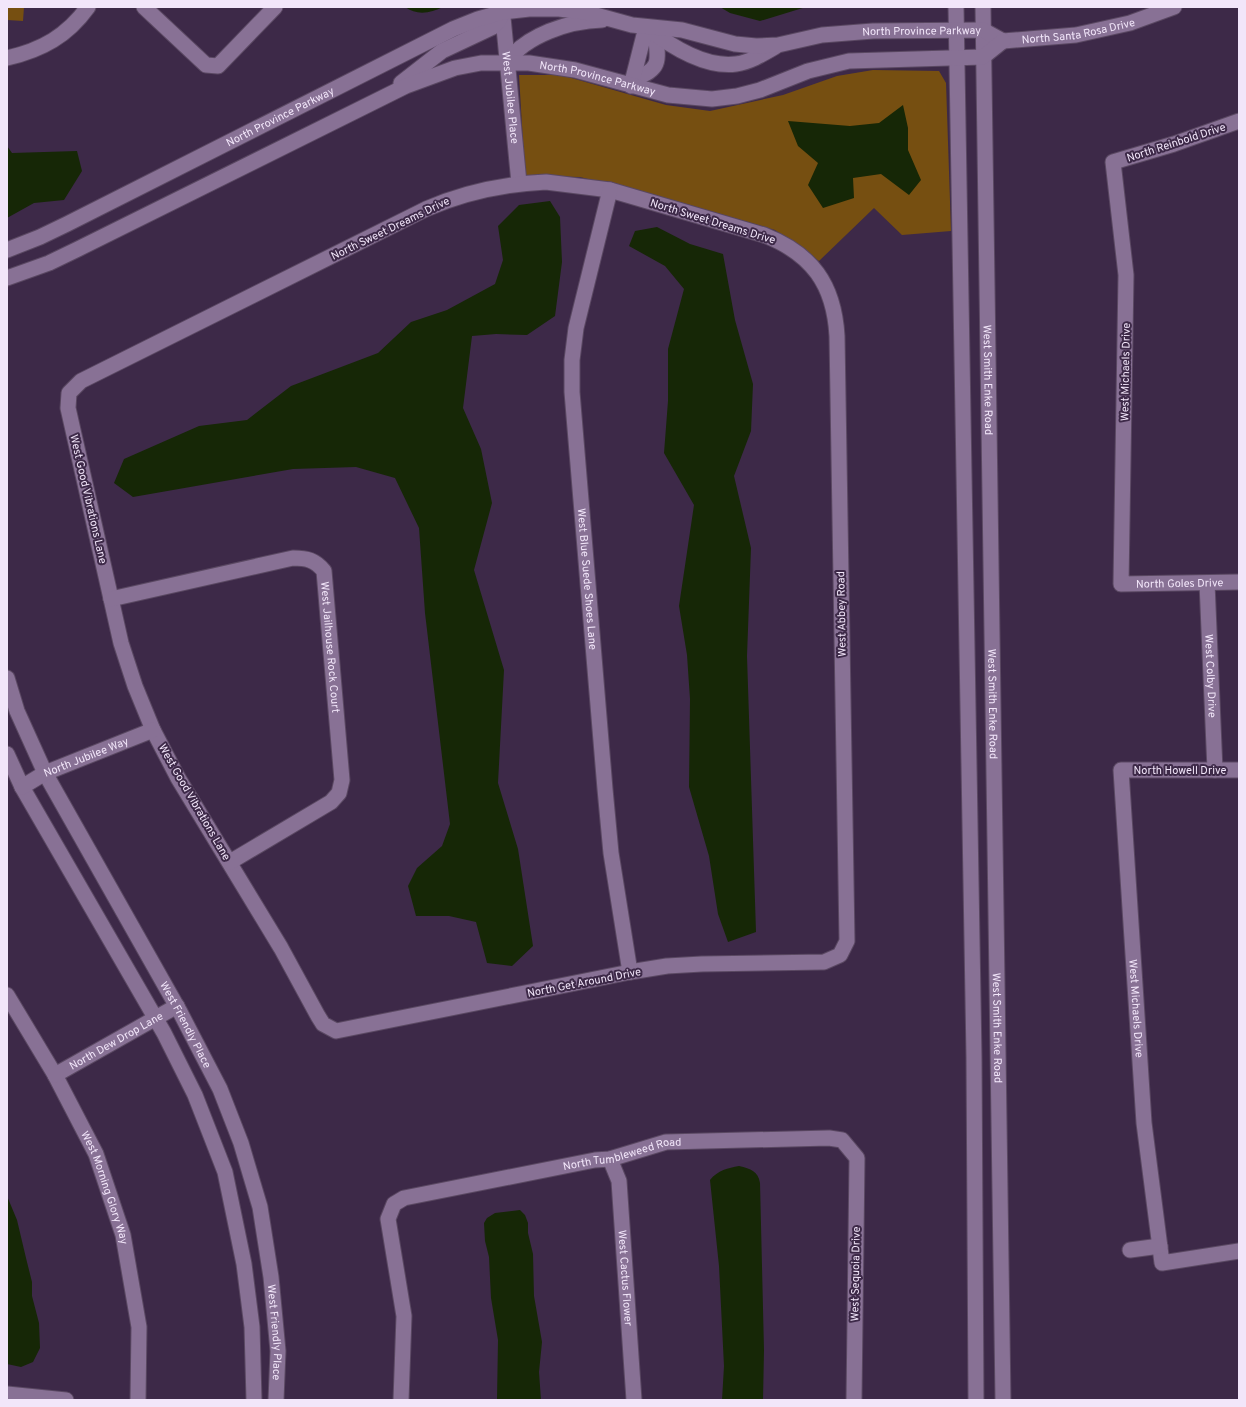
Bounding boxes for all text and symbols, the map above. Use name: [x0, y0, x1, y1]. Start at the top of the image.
street label: North Santa Rosa Drive: [1021, 16, 1137, 47]
street label: North Province Parkway: [862, 24, 981, 40]
street label: West Jubilee Place: [498, 51, 521, 145]
street label: North Province Parkway: [538, 59, 657, 99]
street label: North Province Parkway: [224, 84, 337, 150]
street label: North Reinbold Drive: [1125, 120, 1228, 166]
street label: North Sweet Dreams Drive: [329, 194, 452, 264]
street label: North Sweet Dreams Drive: [648, 196, 777, 248]
street label: West Michaels Drive: [1118, 323, 1134, 421]
street label: West Smith Enke Road: [980, 325, 995, 435]
street label: West Good Vibrations Lane: [66, 433, 110, 565]
street label: West Blue Suede Shoes Lane: [574, 508, 599, 651]
street label: West Abbey Road: [834, 571, 850, 657]
street label: North Goles Drive: [1136, 576, 1224, 592]
street label: West Jailhouse Rock Court: [317, 581, 342, 714]
street label: West Colby Drive: [1201, 634, 1219, 718]
street label: West Smith Enke Road: [984, 649, 1000, 759]
street label: North Jubilee Way: [42, 734, 131, 781]
street label: West Good Vibrations Lane: [155, 742, 233, 863]
street label: North Howell Drive: [1134, 764, 1227, 778]
street label: West Michaels Drive: [1125, 959, 1146, 1058]
street label: North Get Around Drive: [526, 965, 642, 1001]
street label: West Smith Enke Road: [989, 973, 1004, 1083]
street label: West Friendly Place: [156, 979, 214, 1071]
street label: North Dew Drop Lane: [67, 1009, 166, 1074]
street label: West Morning Glory Way: [77, 1129, 131, 1246]
street label: North Tumbleweed Road: [562, 1135, 681, 1174]
street label: West Sequoia Drive: [848, 1226, 864, 1322]
street label: West Cactus Flower: [614, 1230, 635, 1327]
street label: West Friendly Place: [264, 1284, 284, 1381]

